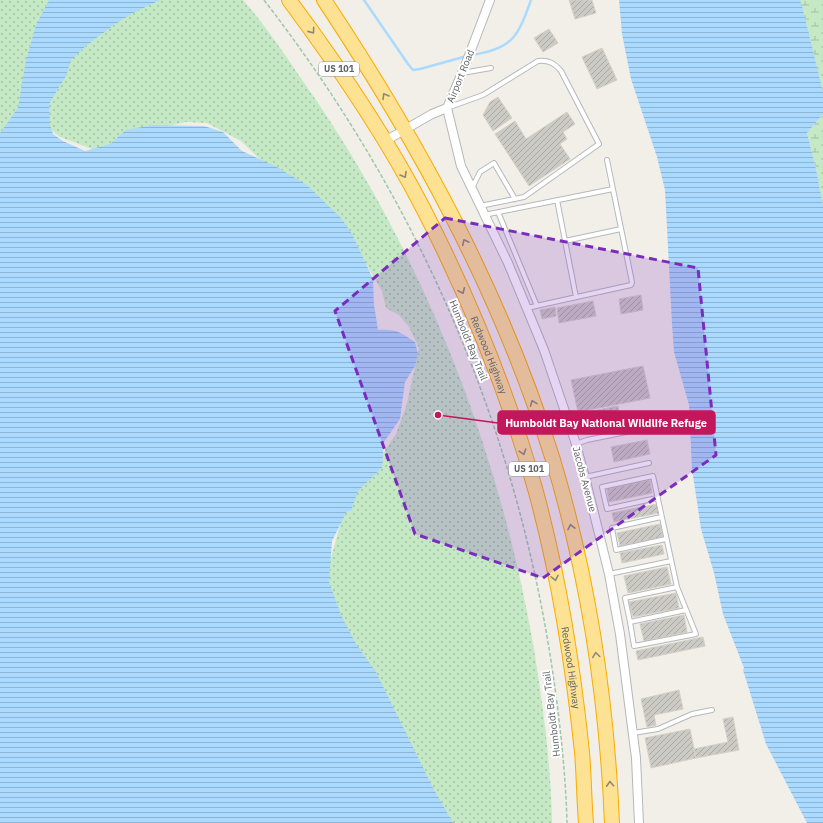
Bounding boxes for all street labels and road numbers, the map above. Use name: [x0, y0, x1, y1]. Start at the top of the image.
street label: Airport Road: [444, 48, 477, 105]
road number: US 101: [319, 62, 359, 76]
street label: Humboldt Bay Trail: [446, 298, 491, 383]
street label: Redwood Highway: [467, 314, 510, 396]
street label: Jacobs Avenue: [570, 445, 600, 514]
road number: US 101: [509, 462, 549, 476]
street label: Redwood Highway: [558, 625, 583, 710]
street label: Humboldt Bay Trail: [540, 670, 563, 757]

